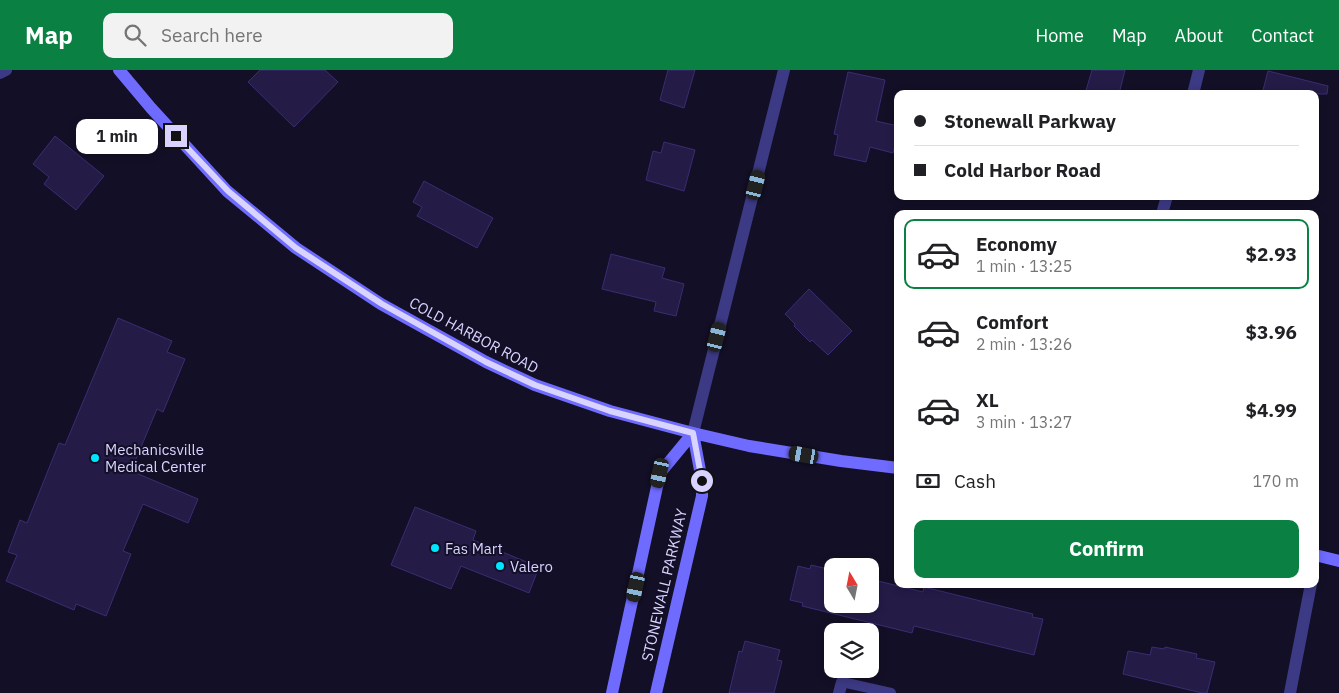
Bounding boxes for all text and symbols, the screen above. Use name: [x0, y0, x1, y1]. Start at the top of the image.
search box: [103, 13, 453, 58]
text: Map: [25, 19, 73, 51]
icon: search: [121, 21, 149, 49]
text: Search here: [161, 23, 263, 47]
text: Home: [1036, 24, 1084, 47]
text: Map: [1112, 24, 1147, 47]
text: About: [1175, 24, 1223, 47]
text: Contact: [1251, 24, 1314, 47]
text: Stonewall Parkway: [944, 109, 1116, 133]
callout: 1 min: [76, 118, 158, 154]
route end: [165, 125, 187, 147]
text: 1 min: [96, 126, 138, 146]
text: Cold Harbor Road: [944, 158, 1101, 182]
car: [745, 169, 766, 201]
icon: car: [916, 232, 961, 277]
text: Economy: [976, 232, 1057, 256]
text: $2.93: [1245, 242, 1297, 266]
text: 1 min · 13:25: [976, 256, 1072, 276]
street label: COLD HARBOR ROAD: [406, 293, 542, 377]
icon: car: [916, 310, 961, 355]
text: Comfort: [976, 310, 1049, 334]
text: $3.96: [1245, 320, 1297, 344]
car: [706, 321, 727, 353]
text: 2 min · 13:26: [976, 334, 1072, 354]
icon: car: [916, 388, 961, 433]
text: XL: [976, 388, 999, 412]
text: $4.99: [1245, 398, 1297, 422]
text: 3 min · 13:27: [976, 412, 1072, 432]
place label: Mechanicsville Medical Center: [105, 440, 207, 476]
car: [787, 445, 820, 465]
marker: Mechanicsville Medical Center: [89, 452, 101, 464]
car: [649, 457, 670, 489]
icon: cash: [914, 467, 942, 495]
text: Cash: [954, 469, 996, 493]
route start: [691, 470, 713, 492]
text: 170 m: [1252, 471, 1299, 491]
street label: STONEWALL PARKWAY: [637, 507, 691, 663]
button: Confirm: [914, 520, 1299, 578]
place label: Fas Mart: [445, 539, 503, 558]
marker: Fas Mart: [429, 542, 441, 554]
place label: Valero: [510, 557, 553, 576]
north arrow: [824, 558, 879, 612]
map controls: [824, 558, 879, 678]
marker: Valero: [494, 560, 506, 572]
car: [625, 571, 646, 603]
button: layers: [824, 623, 879, 678]

